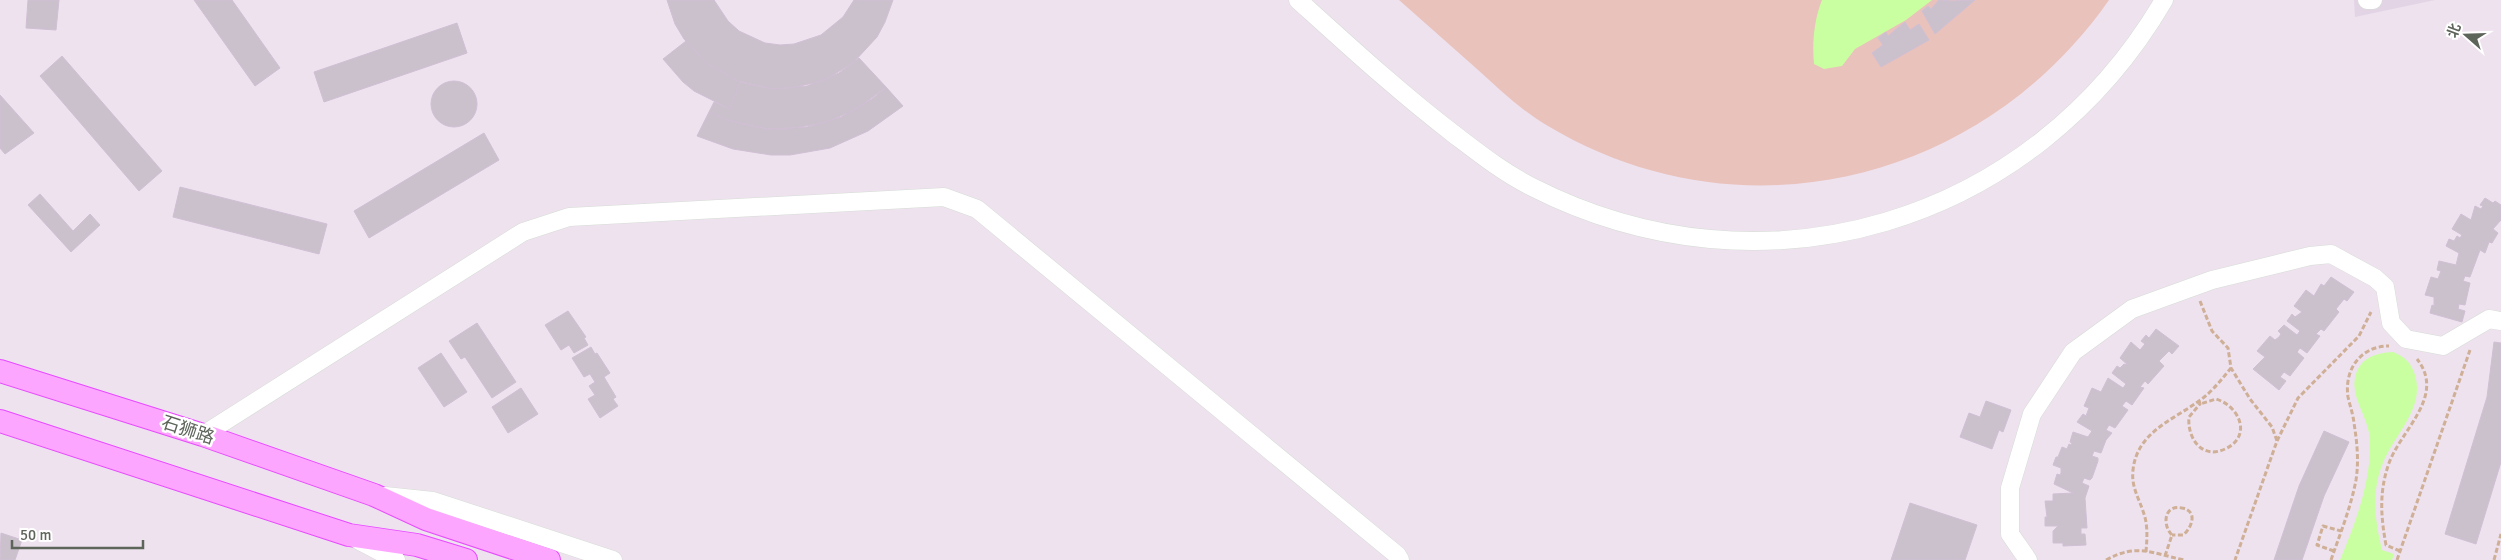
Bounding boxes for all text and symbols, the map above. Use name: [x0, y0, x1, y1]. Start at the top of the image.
north arrow: [2441, 10, 2491, 60]
text: 北: [2444, 21, 2465, 40]
street label: 石狮路: [159, 411, 217, 449]
scale bar: [12, 518, 144, 550]
text: 50 m: [20, 526, 51, 544]

